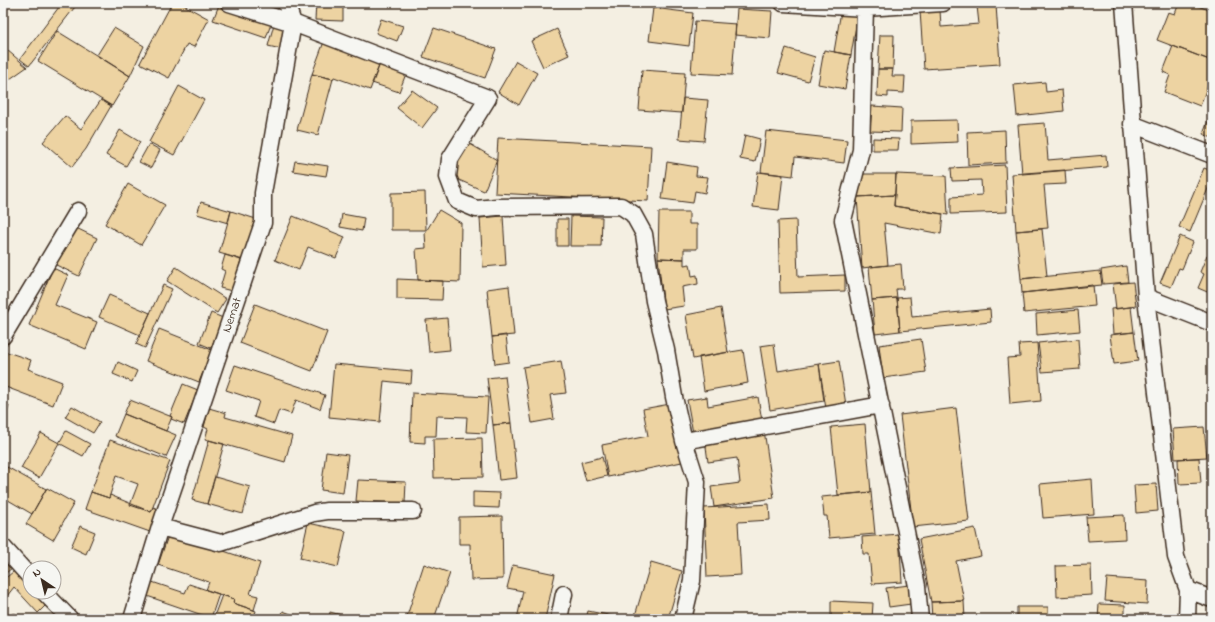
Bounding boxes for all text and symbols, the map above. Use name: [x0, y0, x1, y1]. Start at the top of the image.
street label: Nemat: [217, 294, 247, 335]
north arrow: [22, 560, 62, 600]
text: N: [29, 564, 44, 581]

